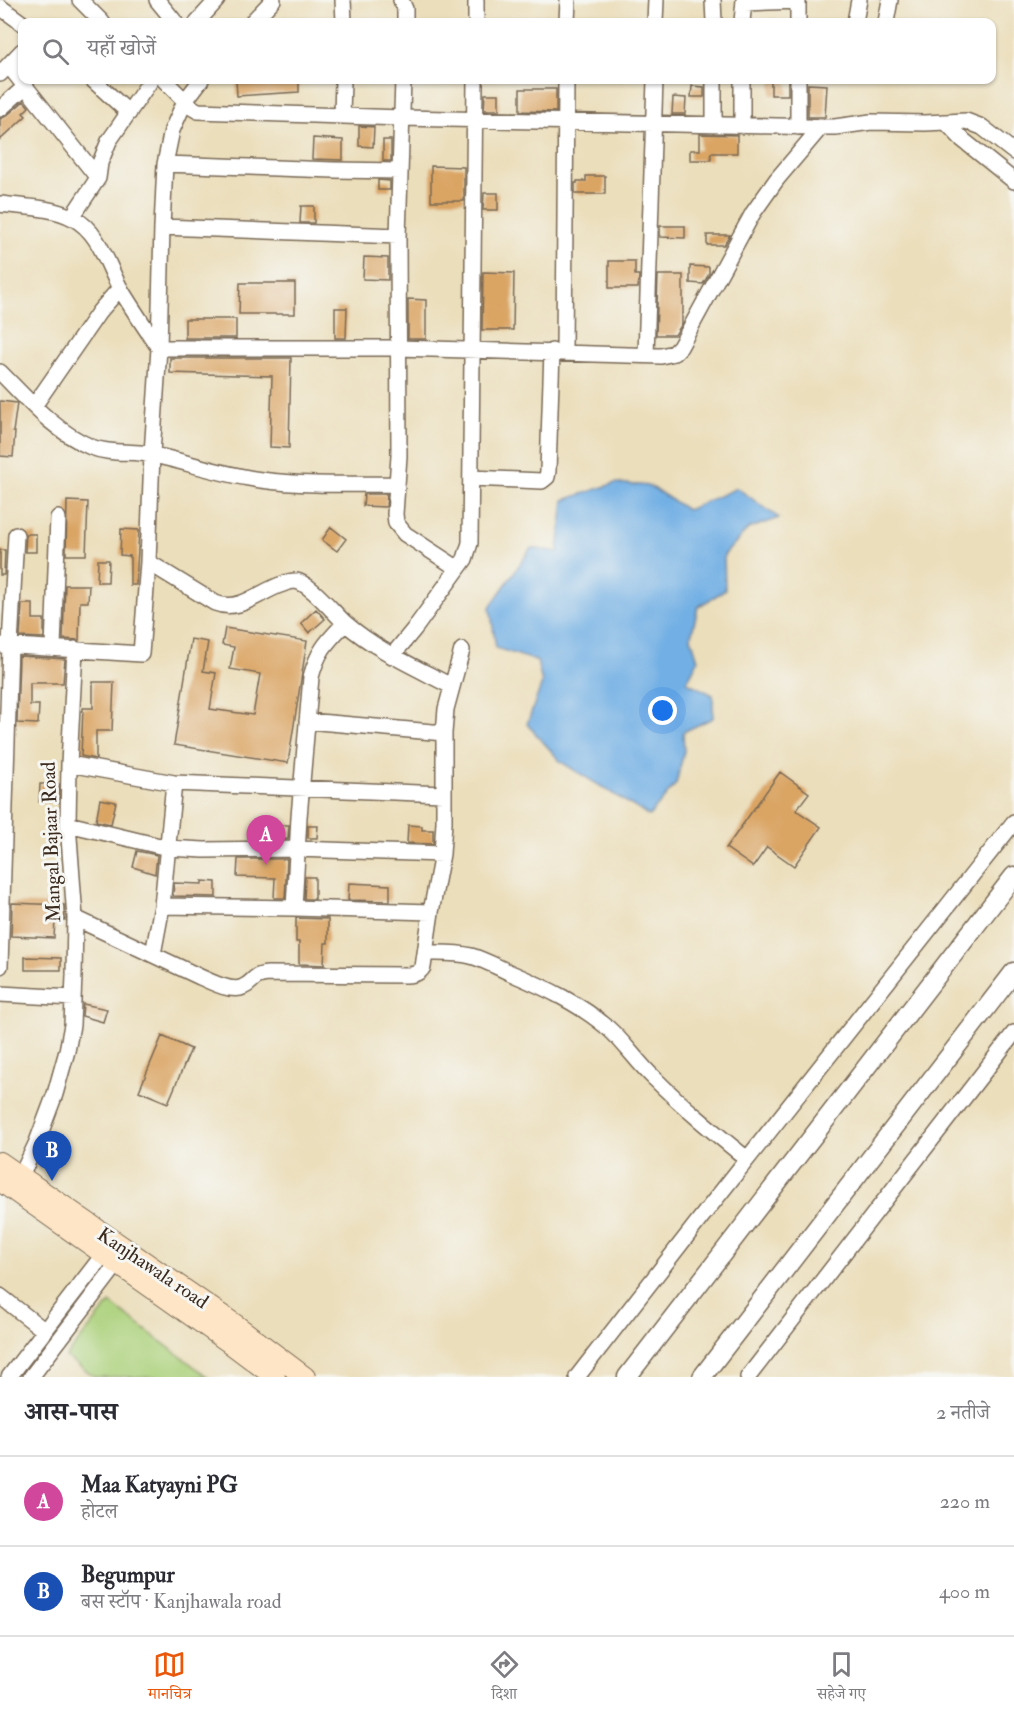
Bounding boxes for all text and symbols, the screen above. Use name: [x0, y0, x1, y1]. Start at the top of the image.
search box: [18, 18, 996, 84]
text: यहाँ खोजें: [87, 34, 156, 62]
icon: search: [39, 35, 72, 68]
your location: [648, 696, 677, 725]
street label: Mangal Bajaar Road: [36, 761, 66, 923]
pin: A: [246, 816, 286, 865]
pin: B: [32, 1132, 72, 1181]
street label: Kanjhawala road: [93, 1222, 213, 1314]
text: आस-पास: [24, 1396, 118, 1428]
text: 2 नतीजे: [936, 1400, 990, 1425]
text: Maa Katyayni PG: [81, 1471, 238, 1499]
text: A: [37, 1489, 50, 1514]
text: 220 m: [940, 1489, 990, 1514]
text: होटल: [81, 1499, 118, 1524]
text: Begumpur: [81, 1561, 175, 1589]
text: B: [37, 1579, 50, 1604]
text: 400 m: [939, 1579, 990, 1604]
text: बस स्टॉप · Kanjhawala road: [81, 1589, 282, 1614]
tab: मानचित्र: [148, 1648, 192, 1709]
tab: दिशा: [488, 1648, 521, 1709]
tab: सहेजे गए: [817, 1648, 866, 1709]

